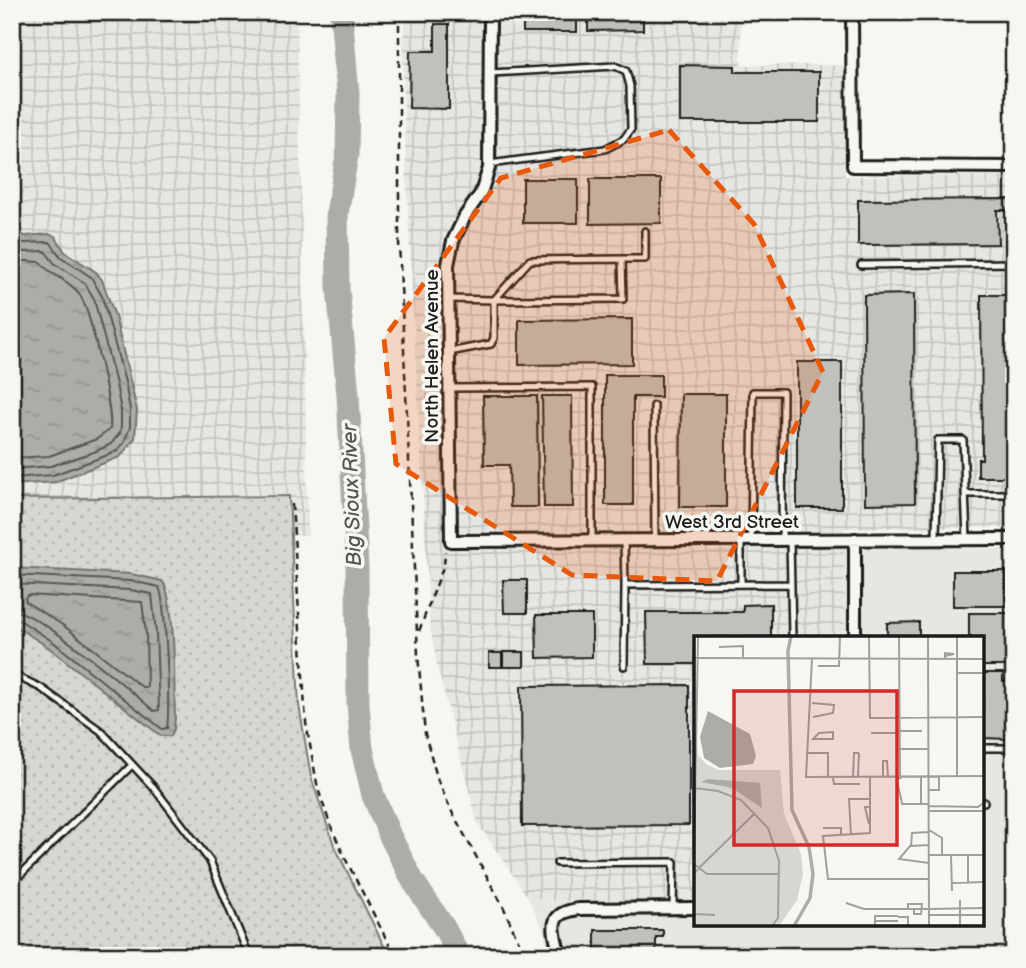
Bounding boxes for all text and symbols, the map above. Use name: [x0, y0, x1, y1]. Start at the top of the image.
street label: North Helen Avenue: [421, 269, 444, 443]
water label: Big Sioux River: [337, 422, 367, 567]
street label: West 3rd Street: [665, 511, 799, 534]
inset map: [694, 636, 984, 926]

